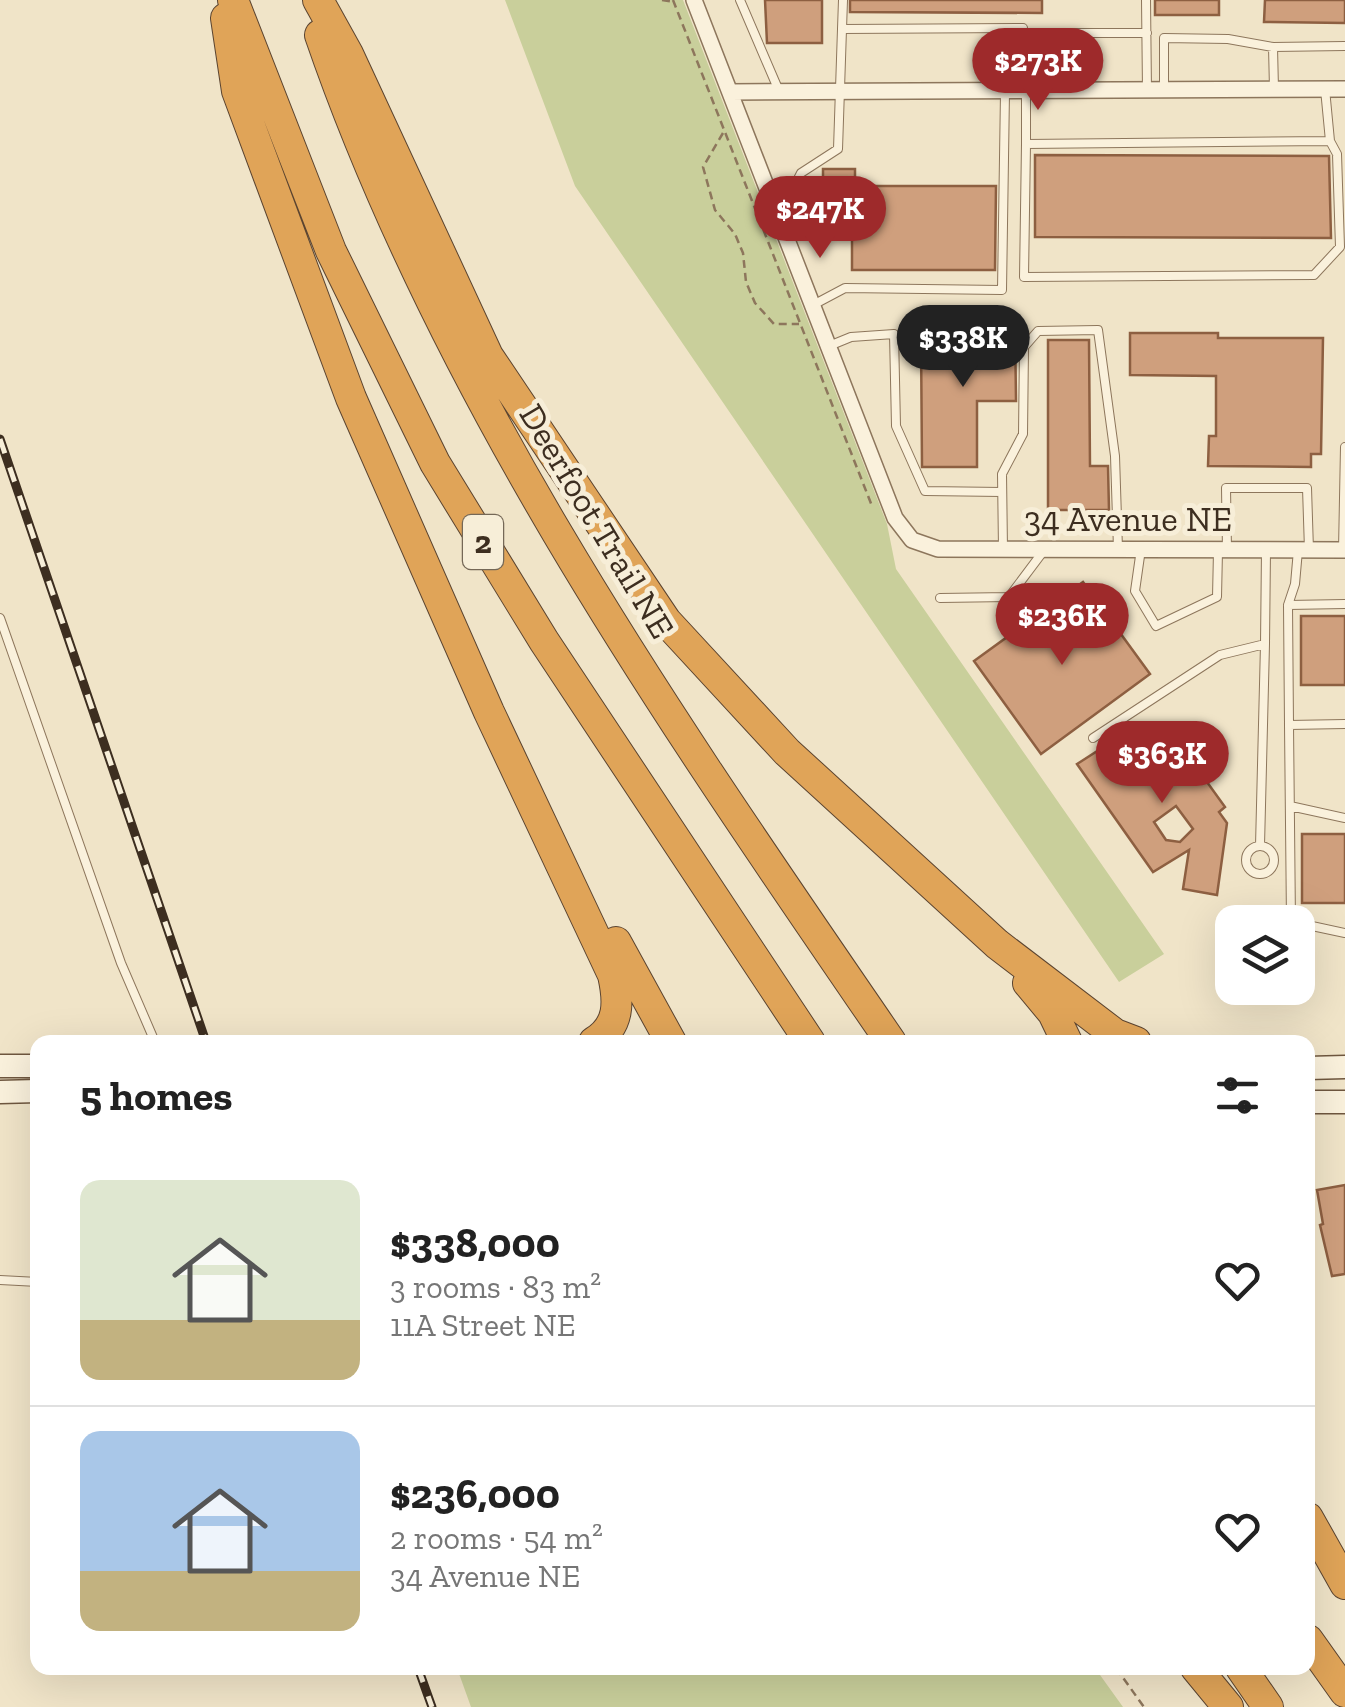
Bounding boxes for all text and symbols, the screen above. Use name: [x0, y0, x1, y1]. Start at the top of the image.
pin: $273K: [968, 28, 1108, 113]
text: $273K: [994, 41, 1082, 79]
pin: $247K: [750, 176, 890, 261]
text: $247K: [776, 189, 864, 227]
pin: $338K: [893, 305, 1033, 390]
text: $338K: [919, 318, 1007, 356]
street label: Deerfoot Trail NE: [511, 396, 683, 646]
street label: 34 Avenue NE: [1024, 498, 1232, 540]
road number: 2: [463, 515, 503, 569]
pin: $236K: [992, 583, 1132, 668]
text: $236K: [1018, 596, 1106, 634]
pin: $363K: [1092, 721, 1232, 806]
text: $363K: [1118, 734, 1206, 772]
map controls: [1215, 905, 1315, 1005]
button: layers: [1215, 905, 1315, 1005]
icon: filters: [1210, 1068, 1265, 1123]
text: 5 homes: [80, 1070, 233, 1121]
text: $338,000: [390, 1217, 560, 1268]
icon: home: [160, 1220, 280, 1340]
icon: heart: [1210, 1253, 1265, 1308]
text: 3 rooms · 83 m²: [390, 1268, 601, 1306]
text: 11A Street NE: [390, 1306, 576, 1344]
text: $236,000: [390, 1468, 560, 1519]
icon: home: [160, 1471, 280, 1591]
icon: heart: [1210, 1504, 1265, 1559]
text: 2 rooms · 54 m²: [390, 1519, 603, 1557]
text: 34 Avenue NE: [390, 1557, 580, 1595]

